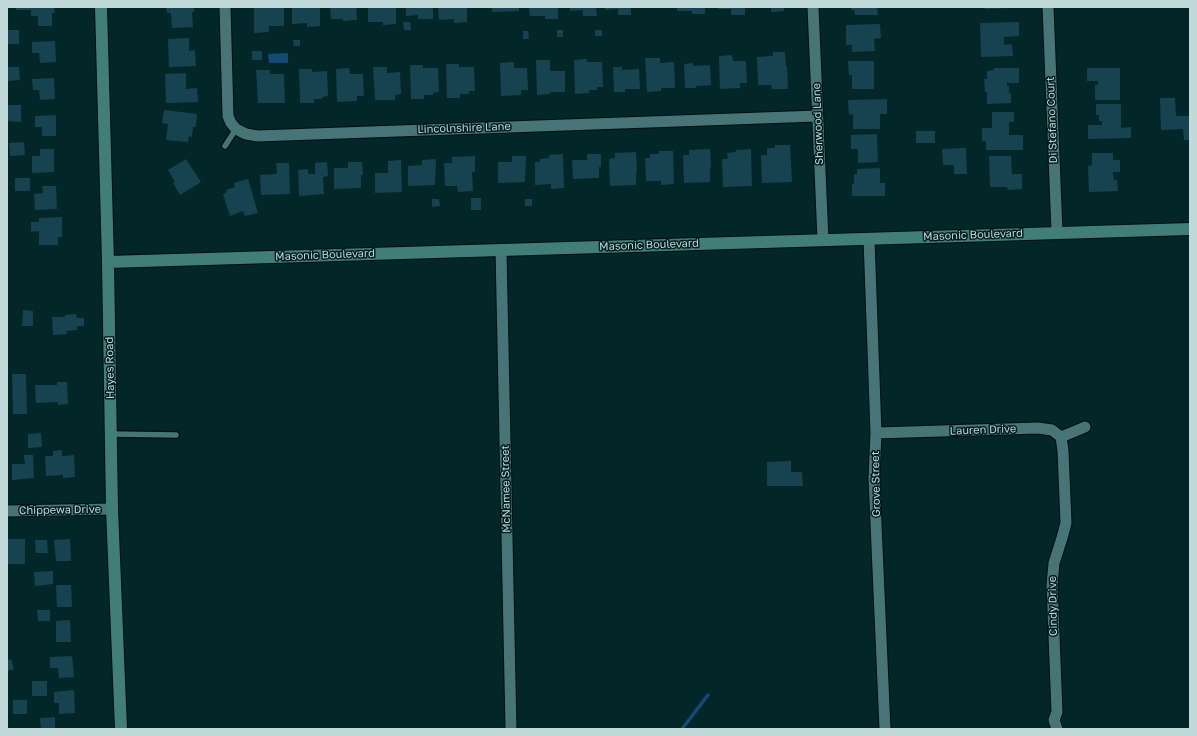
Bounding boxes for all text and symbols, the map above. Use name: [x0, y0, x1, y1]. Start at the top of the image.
street label: Di Stefano Court: [1044, 76, 1060, 164]
street label: Sherwood Lane: [810, 83, 826, 165]
street label: Lincolnshire Lane: [417, 120, 511, 136]
street label: Masonic Boulevard: [923, 227, 1023, 243]
street label: Masonic Boulevard: [599, 237, 699, 253]
street label: Masonic Boulevard: [275, 247, 375, 263]
street label: Hayes Road: [103, 337, 117, 399]
street label: Lauren Drive: [949, 422, 1017, 438]
street label: McNamee Street: [499, 445, 513, 533]
street label: Grove Street: [869, 451, 883, 517]
street label: Chippewa Drive: [19, 503, 101, 517]
street label: Cindy Drive: [1046, 576, 1060, 636]

